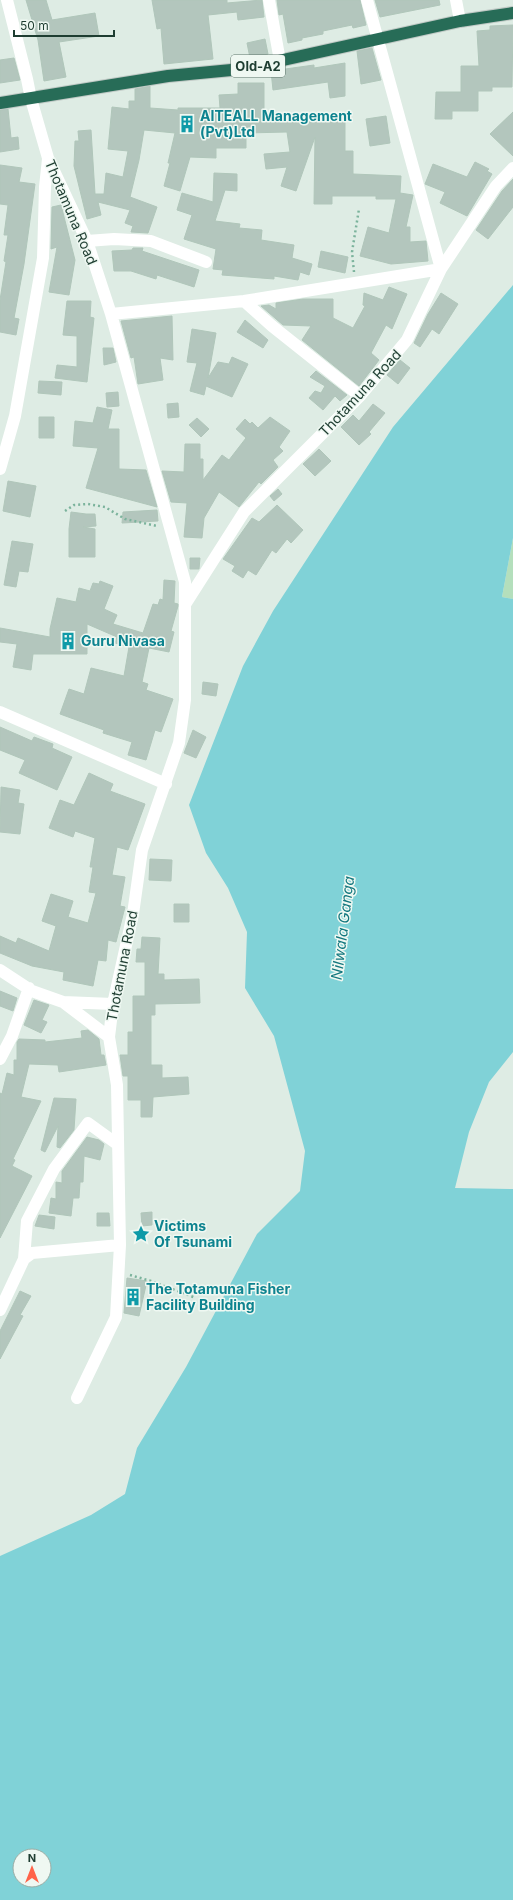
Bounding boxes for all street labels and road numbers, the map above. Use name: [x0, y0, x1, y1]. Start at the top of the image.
road number: Old-A2: [231, 55, 285, 77]
street label: Thotamuna Road: [42, 157, 101, 267]
street label: Thotamuna Road: [315, 346, 404, 440]
street label: Thotamuna Road: [102, 909, 141, 1023]

